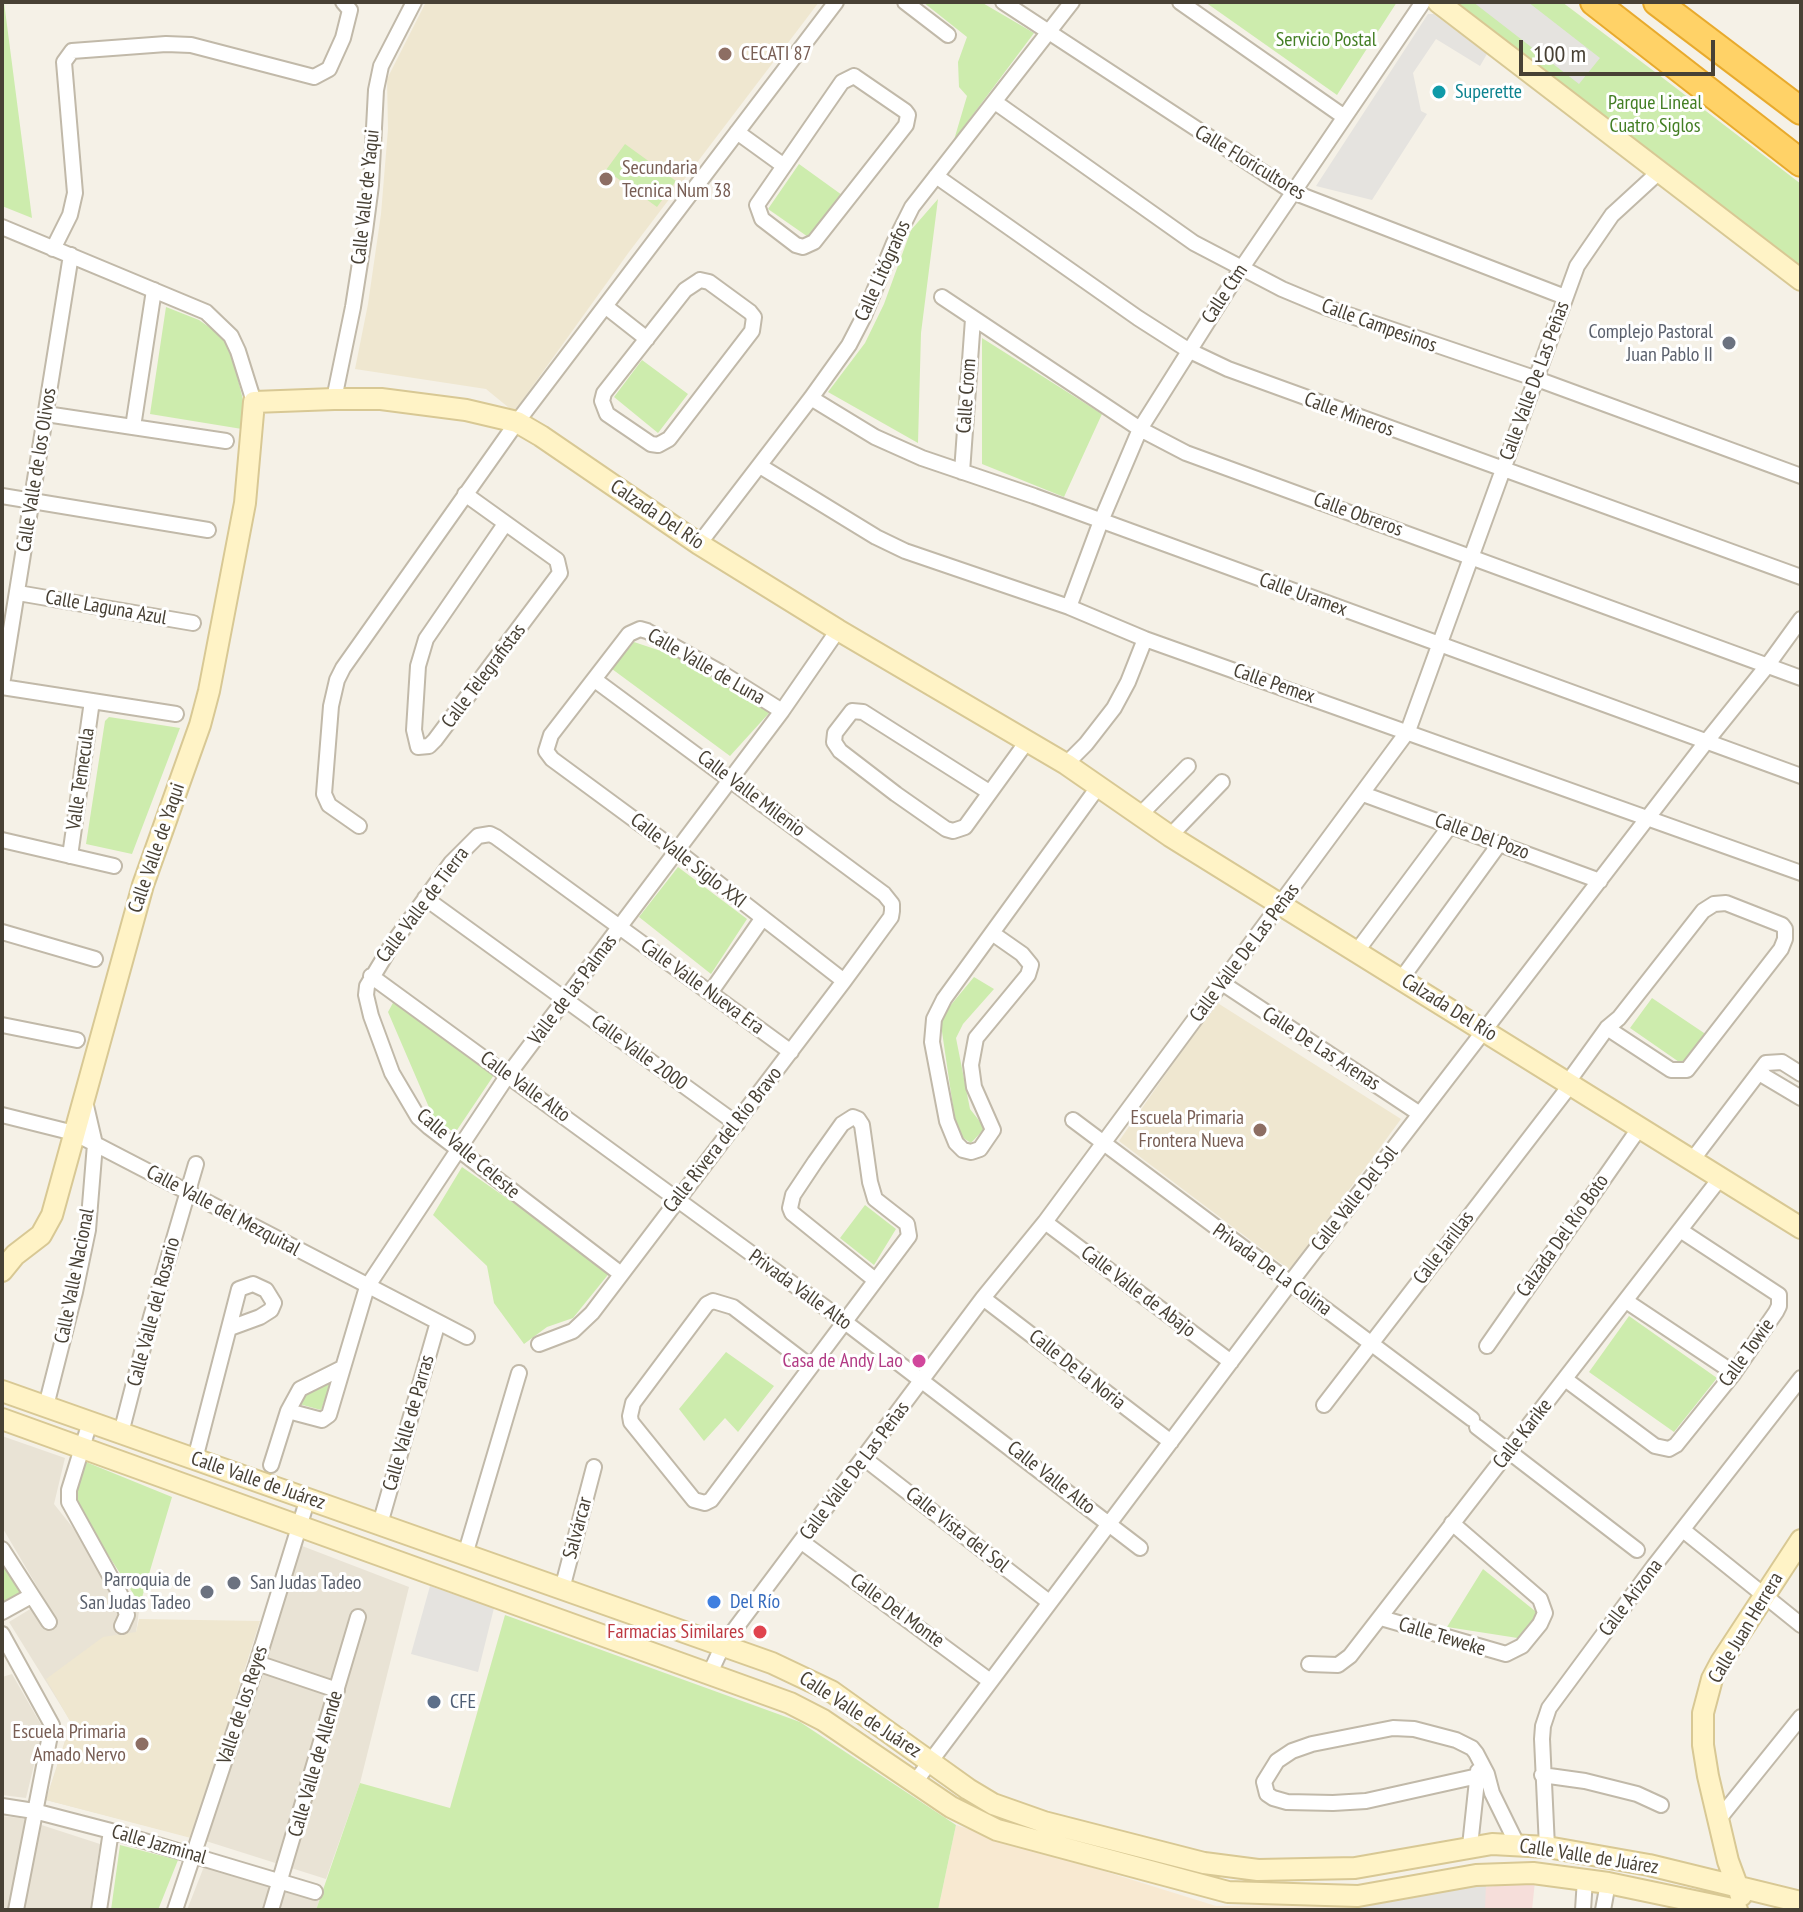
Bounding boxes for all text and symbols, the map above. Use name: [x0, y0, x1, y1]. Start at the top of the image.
scale bar: [1523, 24, 1719, 74]
park label: Servicio Postal: [1276, 28, 1376, 52]
text: 100 m: [1533, 38, 1586, 69]
place label: CECATI 87: [741, 42, 812, 66]
marker: CECATI 87: [716, 45, 734, 63]
place label: Superette: [1455, 80, 1522, 104]
marker: Superette: [1430, 83, 1448, 101]
park label: Parque Lineal Cuatro Siglos: [1608, 91, 1702, 138]
street label: Calle Floricultores: [1190, 121, 1310, 205]
street label: Calle Valle de Yaqui: [347, 128, 385, 266]
place label: Secundaria Tecnica Num 38: [622, 156, 731, 203]
marker: Secundaria Tecnica Num 38: [597, 170, 615, 188]
street label: Calle Litógrafos: [850, 217, 916, 325]
street label: Calle Ctm: [1197, 260, 1253, 328]
street label: Calle Campesinos: [1318, 294, 1440, 358]
street label: Calle Valle De Las Peñas: [1495, 298, 1575, 464]
place label: Complejo Pastoral Juan Pablo II: [1589, 320, 1713, 367]
marker: Complejo Pastoral Juan Pablo II: [1720, 334, 1738, 352]
street label: Calle Crom: [952, 358, 982, 434]
street label: Calle Valle de los Olivos: [12, 386, 62, 554]
street label: Calle Mineros: [1301, 388, 1397, 442]
street label: Calzada Del Río: [606, 475, 708, 555]
street label: Calle Obreros: [1310, 488, 1406, 542]
street label: Calle Uramex: [1256, 568, 1350, 622]
street label: Calle Laguna Azul: [43, 586, 169, 630]
street label: Calle Telegrafistas: [437, 619, 531, 733]
street label: Calle Valle de Luna: [643, 624, 769, 710]
street label: Calle Pemex: [1230, 659, 1318, 709]
street label: Valle Temecula: [62, 726, 100, 832]
street label: Calle Valle Milenio: [692, 746, 810, 842]
street label: Calle Valle de Yaqui: [124, 780, 190, 916]
street label: Calle Valle Siglo XXI: [625, 808, 751, 914]
street label: Calle Del Pozo: [1431, 809, 1533, 865]
street label: Calle Valle de Tierra: [372, 842, 474, 968]
street label: Calle Valle De Las Peñas: [1185, 879, 1305, 1027]
street label: Valle de las Palmas: [524, 930, 622, 1050]
street label: Calle Valle Nueva Era: [636, 934, 768, 1040]
street label: Calzada Del Río: [1397, 969, 1501, 1047]
street label: Calle De Las Arenas: [1258, 1002, 1384, 1096]
street label: Calle Valle 2000: [586, 1010, 692, 1096]
street label: Calle Valle Alto: [475, 1046, 575, 1128]
street label: Calle Rivera del Río Bravo: [659, 1062, 787, 1218]
street label: Calle Valle Celeste: [412, 1104, 524, 1204]
place label: Escuela Primaria Frontera Nueva: [1131, 1106, 1244, 1153]
marker: Escuela Primaria Frontera Nueva: [1251, 1121, 1269, 1139]
street label: Calle Valle Del Sol: [1307, 1142, 1403, 1256]
street label: Calle Valle del Mezquital: [142, 1160, 304, 1262]
street label: Calzada Del Río Boto: [1512, 1170, 1614, 1302]
street label: Calle Valle Nacional: [50, 1206, 100, 1346]
street label: Calle Jarillas: [1409, 1207, 1479, 1289]
street label: Privada De La Colina: [1208, 1219, 1336, 1321]
street label: Calle Valle del Rosario: [123, 1235, 185, 1389]
street label: Calle Valle de Abajo: [1076, 1241, 1200, 1343]
street label: Privada Valle Alto: [744, 1245, 856, 1335]
street label: Calle Towie: [1714, 1314, 1780, 1392]
street label: Calle De la Noria: [1024, 1325, 1130, 1415]
place label: Casa de Andy Lao: [783, 1349, 903, 1373]
street label: Calle Valle de Parras: [378, 1352, 440, 1494]
marker: Casa de Andy Lao: [910, 1352, 928, 1370]
street label: Calle Karike: [1488, 1394, 1558, 1474]
street label: Calle Valle De Las Peñas: [795, 1397, 915, 1545]
street label: Calle Valle Alto: [1002, 1436, 1100, 1520]
street label: Calle Valle de Juárez: [188, 1447, 328, 1515]
street label: Calle Vista del Sol: [901, 1482, 1013, 1578]
street label: Salvárcar: [558, 1494, 598, 1562]
street label: Calle Arizona: [1594, 1555, 1668, 1641]
place label: Parroquia de San Judas Tadeo: [80, 1568, 191, 1615]
street label: Calle Juan Herrera: [1704, 1568, 1788, 1688]
street label: Calle Del Monte: [845, 1569, 949, 1653]
place label: San Judas Tadeo: [250, 1571, 361, 1595]
marker: San Judas Tadeo: [225, 1574, 243, 1592]
marker: Parroquia de San Judas Tadeo: [198, 1583, 216, 1601]
place label: Del Río: [730, 1590, 780, 1614]
marker: Del Río: [705, 1593, 723, 1611]
street label: Calle Teweke: [1396, 1612, 1488, 1662]
place label: Farmacias Similares: [607, 1620, 744, 1644]
marker: Farmacias Similares: [751, 1623, 769, 1641]
street label: Valle de los Reyes: [213, 1643, 273, 1767]
street label: Calle Valle de Juárez: [795, 1667, 925, 1763]
street label: Calle Valle de Allende: [284, 1688, 348, 1840]
place label: CFE: [450, 1690, 476, 1714]
marker: CFE: [425, 1693, 443, 1711]
place label: Escuela Primaria Amado Nervo: [13, 1720, 126, 1767]
marker: Escuela Primaria Amado Nervo: [133, 1735, 151, 1753]
street label: Calle Jazminal: [109, 1820, 209, 1870]
street label: Calle Valle de Juárez: [1518, 1834, 1660, 1880]

